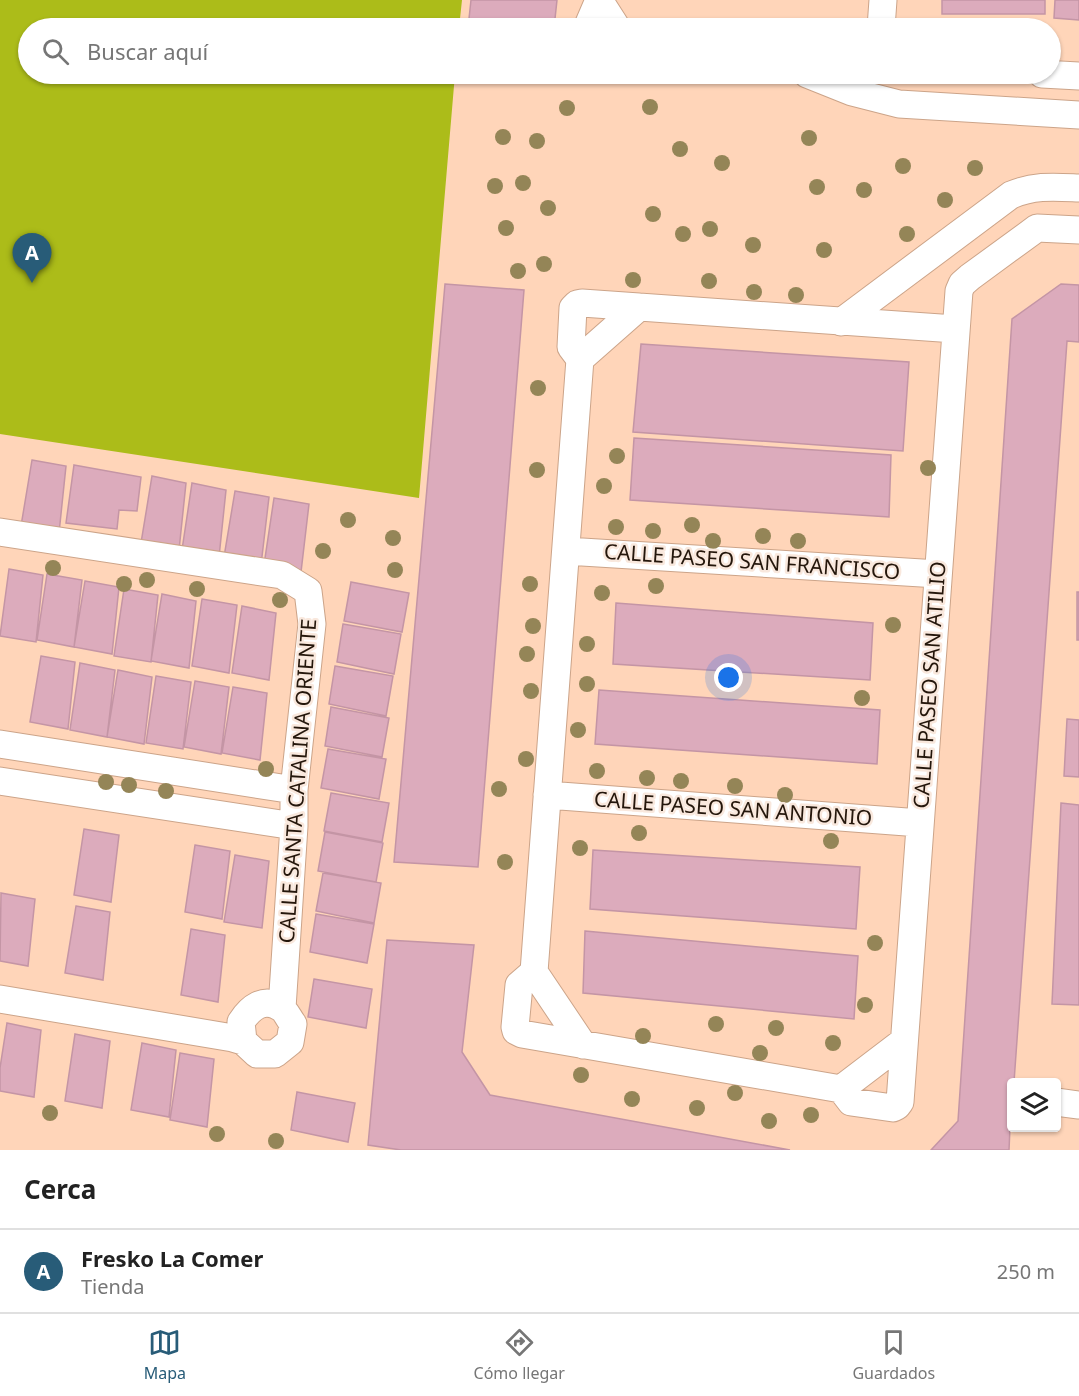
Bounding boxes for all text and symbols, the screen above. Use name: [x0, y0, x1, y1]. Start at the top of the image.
search box: [18, 18, 1061, 84]
icon: search: [39, 35, 72, 68]
text: Buscar aquí: [87, 36, 208, 66]
pin: A: [12, 234, 51, 283]
street label: CALLE PASEO SAN FRANCISCO: [603, 537, 901, 585]
street label: CALLE PASEO SAN ATILIO: [906, 560, 952, 809]
street label: CALLE SANTA CATALINA ORIENTE: [272, 618, 322, 944]
your location: [714, 663, 743, 692]
street label: CALLE PASEO SAN ANTONIO: [593, 784, 873, 832]
map controls: [1007, 1078, 1061, 1132]
button: layers: [1007, 1078, 1061, 1132]
text: Cerca: [24, 1171, 96, 1207]
text: Fresko La Comer: [81, 1243, 263, 1273]
text: A: [37, 1258, 50, 1285]
text: 250 m: [997, 1258, 1055, 1285]
text: Tienda: [81, 1273, 144, 1300]
tab: Mapa: [144, 1326, 186, 1384]
tab: Cómo llegar: [474, 1326, 565, 1384]
tab: Guardados: [852, 1326, 935, 1384]

